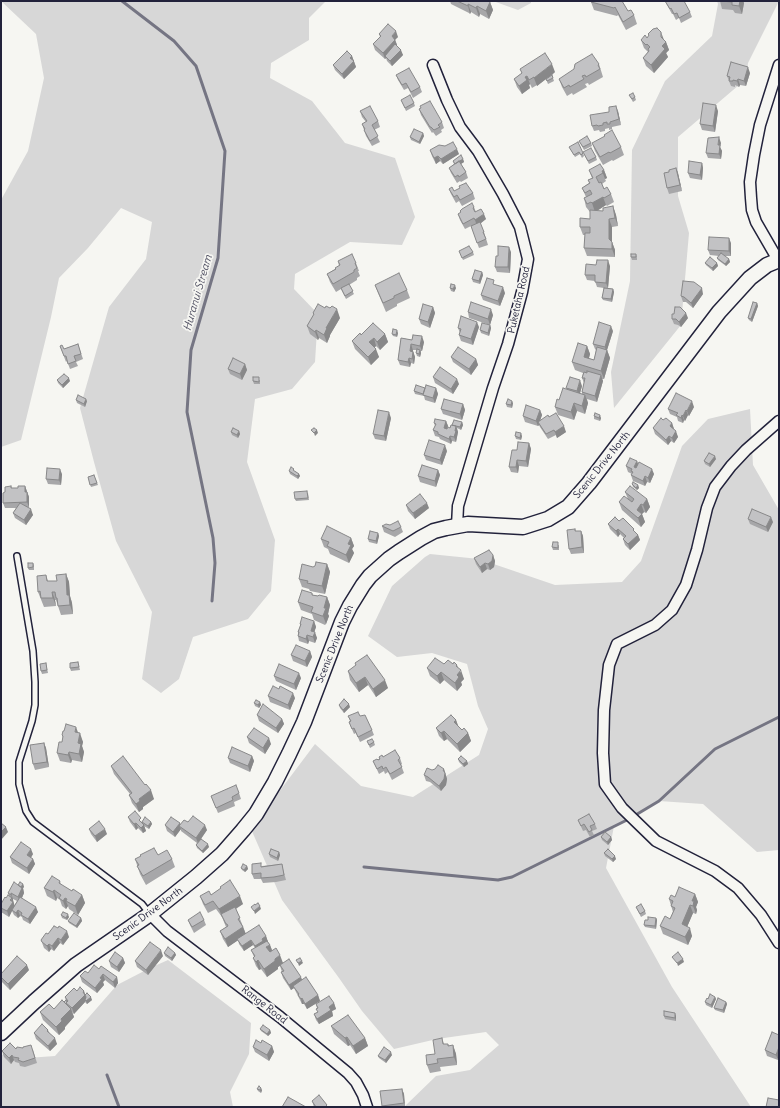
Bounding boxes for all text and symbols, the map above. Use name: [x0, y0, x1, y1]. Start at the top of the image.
water label: Huranui Stream: [181, 253, 215, 333]
street label: Puketaha Road: [505, 265, 533, 335]
street label: Scenic Drive North: [571, 429, 633, 501]
street label: Scenic Drive North: [314, 603, 356, 685]
street label: Scenic Drive North: [111, 885, 185, 943]
street label: Range Road: [239, 983, 289, 1027]

